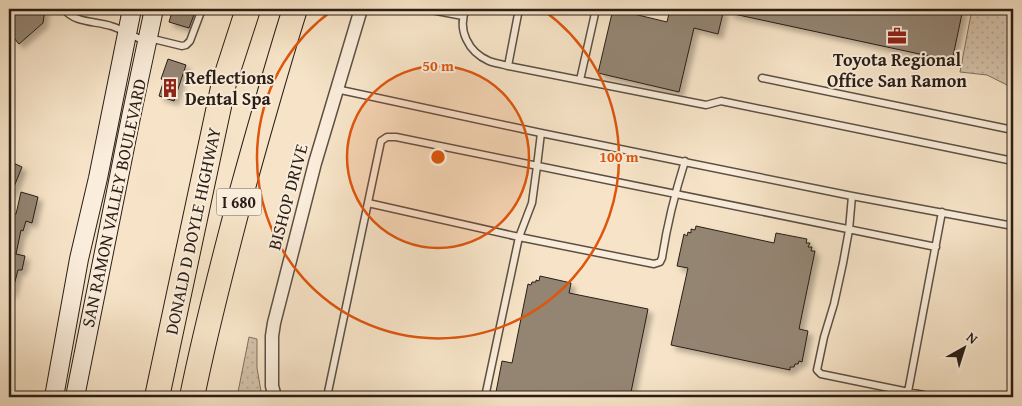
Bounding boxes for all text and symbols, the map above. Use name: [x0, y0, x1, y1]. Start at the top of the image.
office icon: Toyota Regional Office San Ramon: [886, 25, 908, 47]
place label: Toyota Regional Office San Ramon: [827, 46, 967, 94]
text: 50 m: [422, 55, 454, 76]
place label: Reflections Dental Spa: [185, 64, 275, 112]
street label: SAN RAMON VALLEY BOULEVARD: [74, 76, 153, 330]
building icon: Reflections Dental Spa: [159, 77, 181, 99]
street label: DONALD D DOYLE HIGHWAY: [157, 125, 228, 337]
street label: BISHOP DRIVE: [260, 141, 315, 253]
text: 100 m: [599, 146, 639, 167]
centre of rings: [429, 148, 447, 166]
road number: I 680: [216, 188, 262, 216]
north arrow: [940, 324, 990, 374]
text: N: [962, 327, 983, 349]

